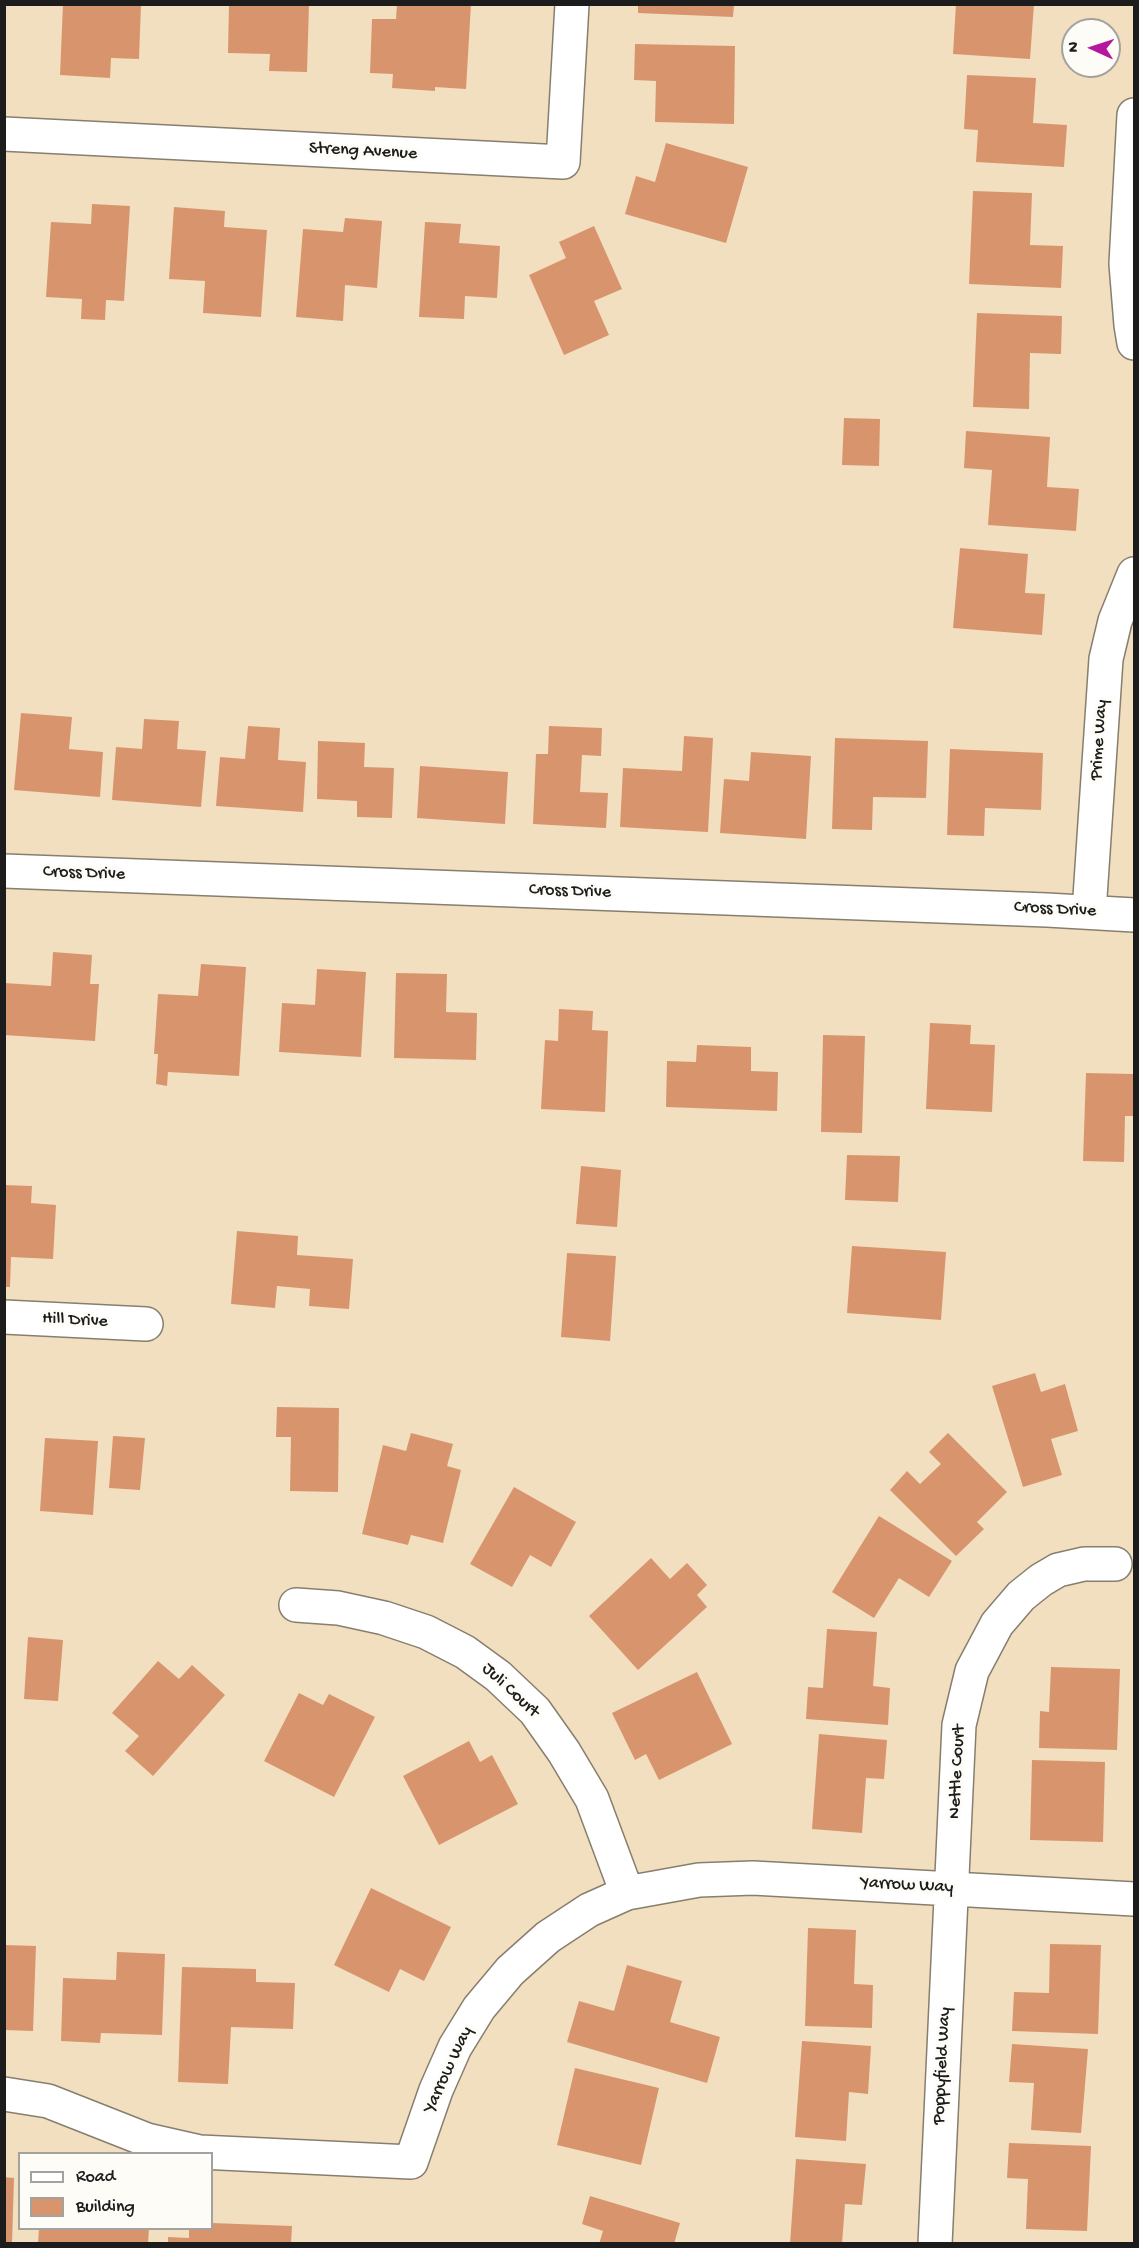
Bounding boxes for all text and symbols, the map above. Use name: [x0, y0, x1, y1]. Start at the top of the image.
north arrow: [1061, 18, 1121, 78]
text: N: [1065, 41, 1084, 53]
street label: Streng Avenue: [308, 138, 418, 166]
street label: Prime Way: [1086, 699, 1114, 781]
street label: Cross Drive: [43, 862, 125, 886]
street label: Cross Drive: [529, 880, 611, 904]
street label: Cross Drive: [1013, 897, 1097, 923]
street label: Hill Drive: [42, 1308, 108, 1334]
street label: Juli Court: [477, 1659, 543, 1723]
street label: Nettle Court: [945, 1724, 971, 1820]
street label: Yarrow Way: [860, 1873, 954, 1899]
street label: Poppyfield Way: [929, 2007, 957, 2125]
street label: Yarrow Way: [420, 2023, 478, 2117]
legend: [18, 2152, 213, 2230]
text: Road: [76, 2167, 115, 2188]
text: Building: [76, 2197, 135, 2218]

